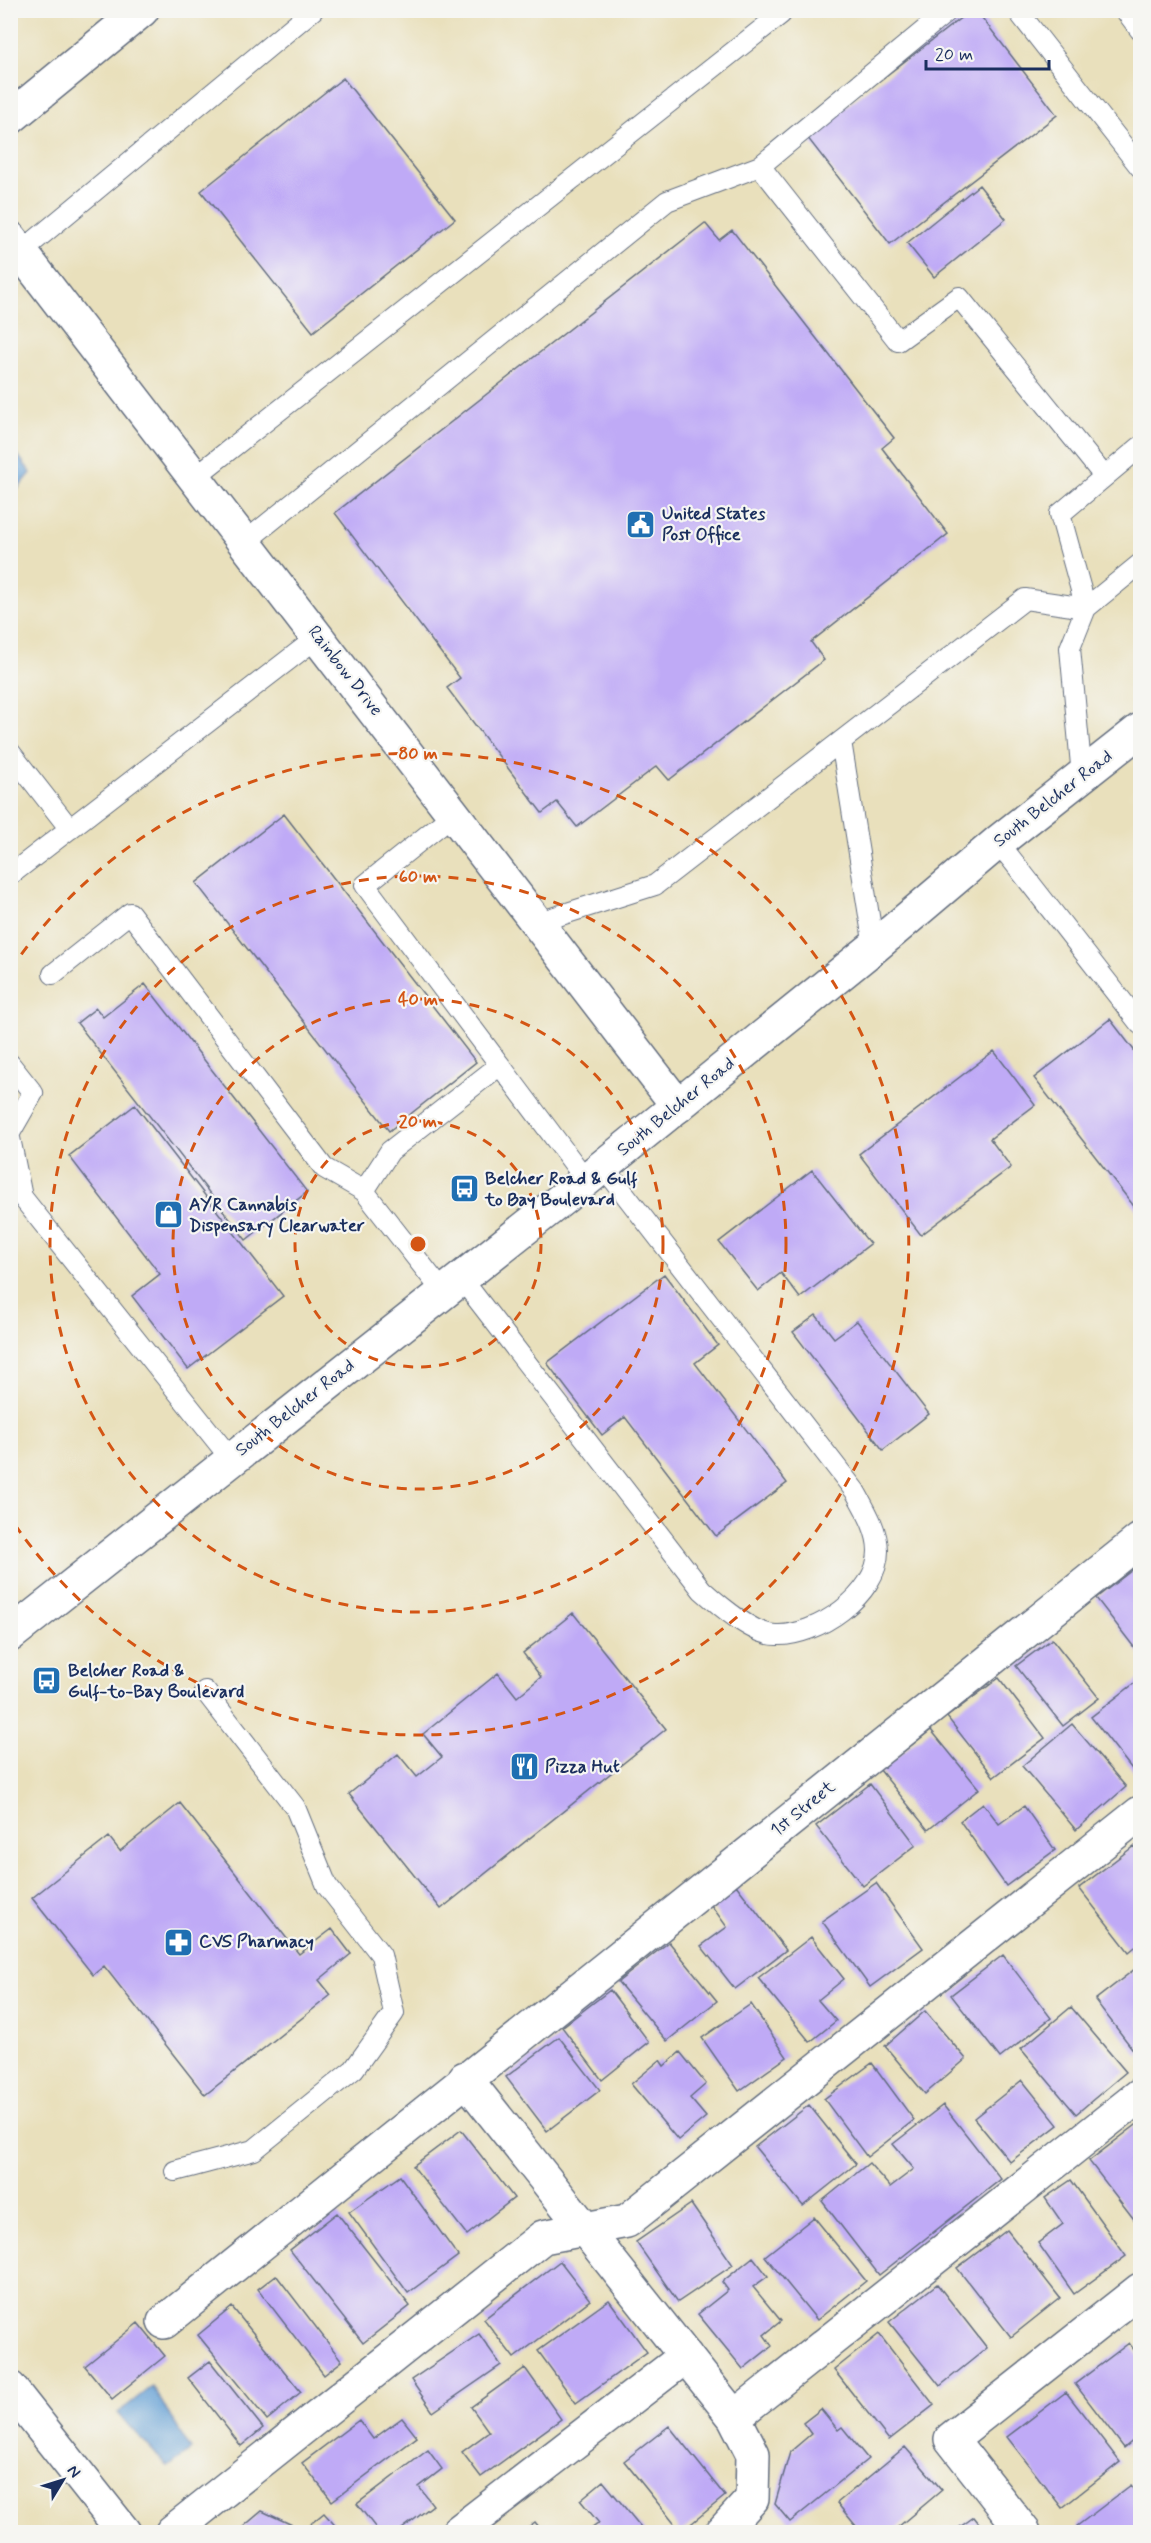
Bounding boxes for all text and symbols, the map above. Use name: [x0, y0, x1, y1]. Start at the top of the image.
scale bar: [926, 33, 1049, 71]
text: 20 m: [935, 43, 973, 67]
place label: United States Post Office: [662, 502, 766, 547]
public building icon: United States Post Office: [625, 508, 657, 540]
street label: Rainbow Drive: [302, 621, 388, 721]
text: 80 m: [398, 742, 438, 766]
street label: South Belcher Road: [988, 745, 1118, 853]
text: 60 m: [399, 865, 437, 889]
text: 40 m: [398, 988, 438, 1012]
street label: South Belcher Road: [612, 1052, 740, 1162]
text: 20 m: [399, 1110, 437, 1134]
place label: Belcher Road & Gulf to Bay Boulevard: [484, 1167, 638, 1212]
bus stop icon: Belcher Road & Gulf to Bay Boulevard: [448, 1173, 480, 1205]
place label: AYR Cannabis Dispensary Clearwater: [189, 1193, 365, 1238]
shop icon: AYR Cannabis Dispensary Clearwater: [152, 1199, 184, 1231]
centre of rings: [408, 1234, 428, 1254]
street label: South Belcher Road: [230, 1354, 360, 1462]
place label: Belcher Road & Gulf-to-Bay Boulevard: [68, 1659, 244, 1704]
bus stop icon: Belcher Road & Gulf-to-Bay Boulevard: [31, 1665, 63, 1697]
restaurant icon: Pizza Hut: [508, 1751, 540, 1783]
place label: Pizza Hut: [545, 1755, 620, 1779]
street label: 1st Street: [766, 1775, 841, 1843]
pharmacy icon: CVS Pharmacy: [162, 1926, 194, 1958]
place label: CVS Pharmacy: [199, 1930, 314, 1954]
north arrow: [33, 2450, 93, 2510]
text: N: [62, 2461, 85, 2482]

